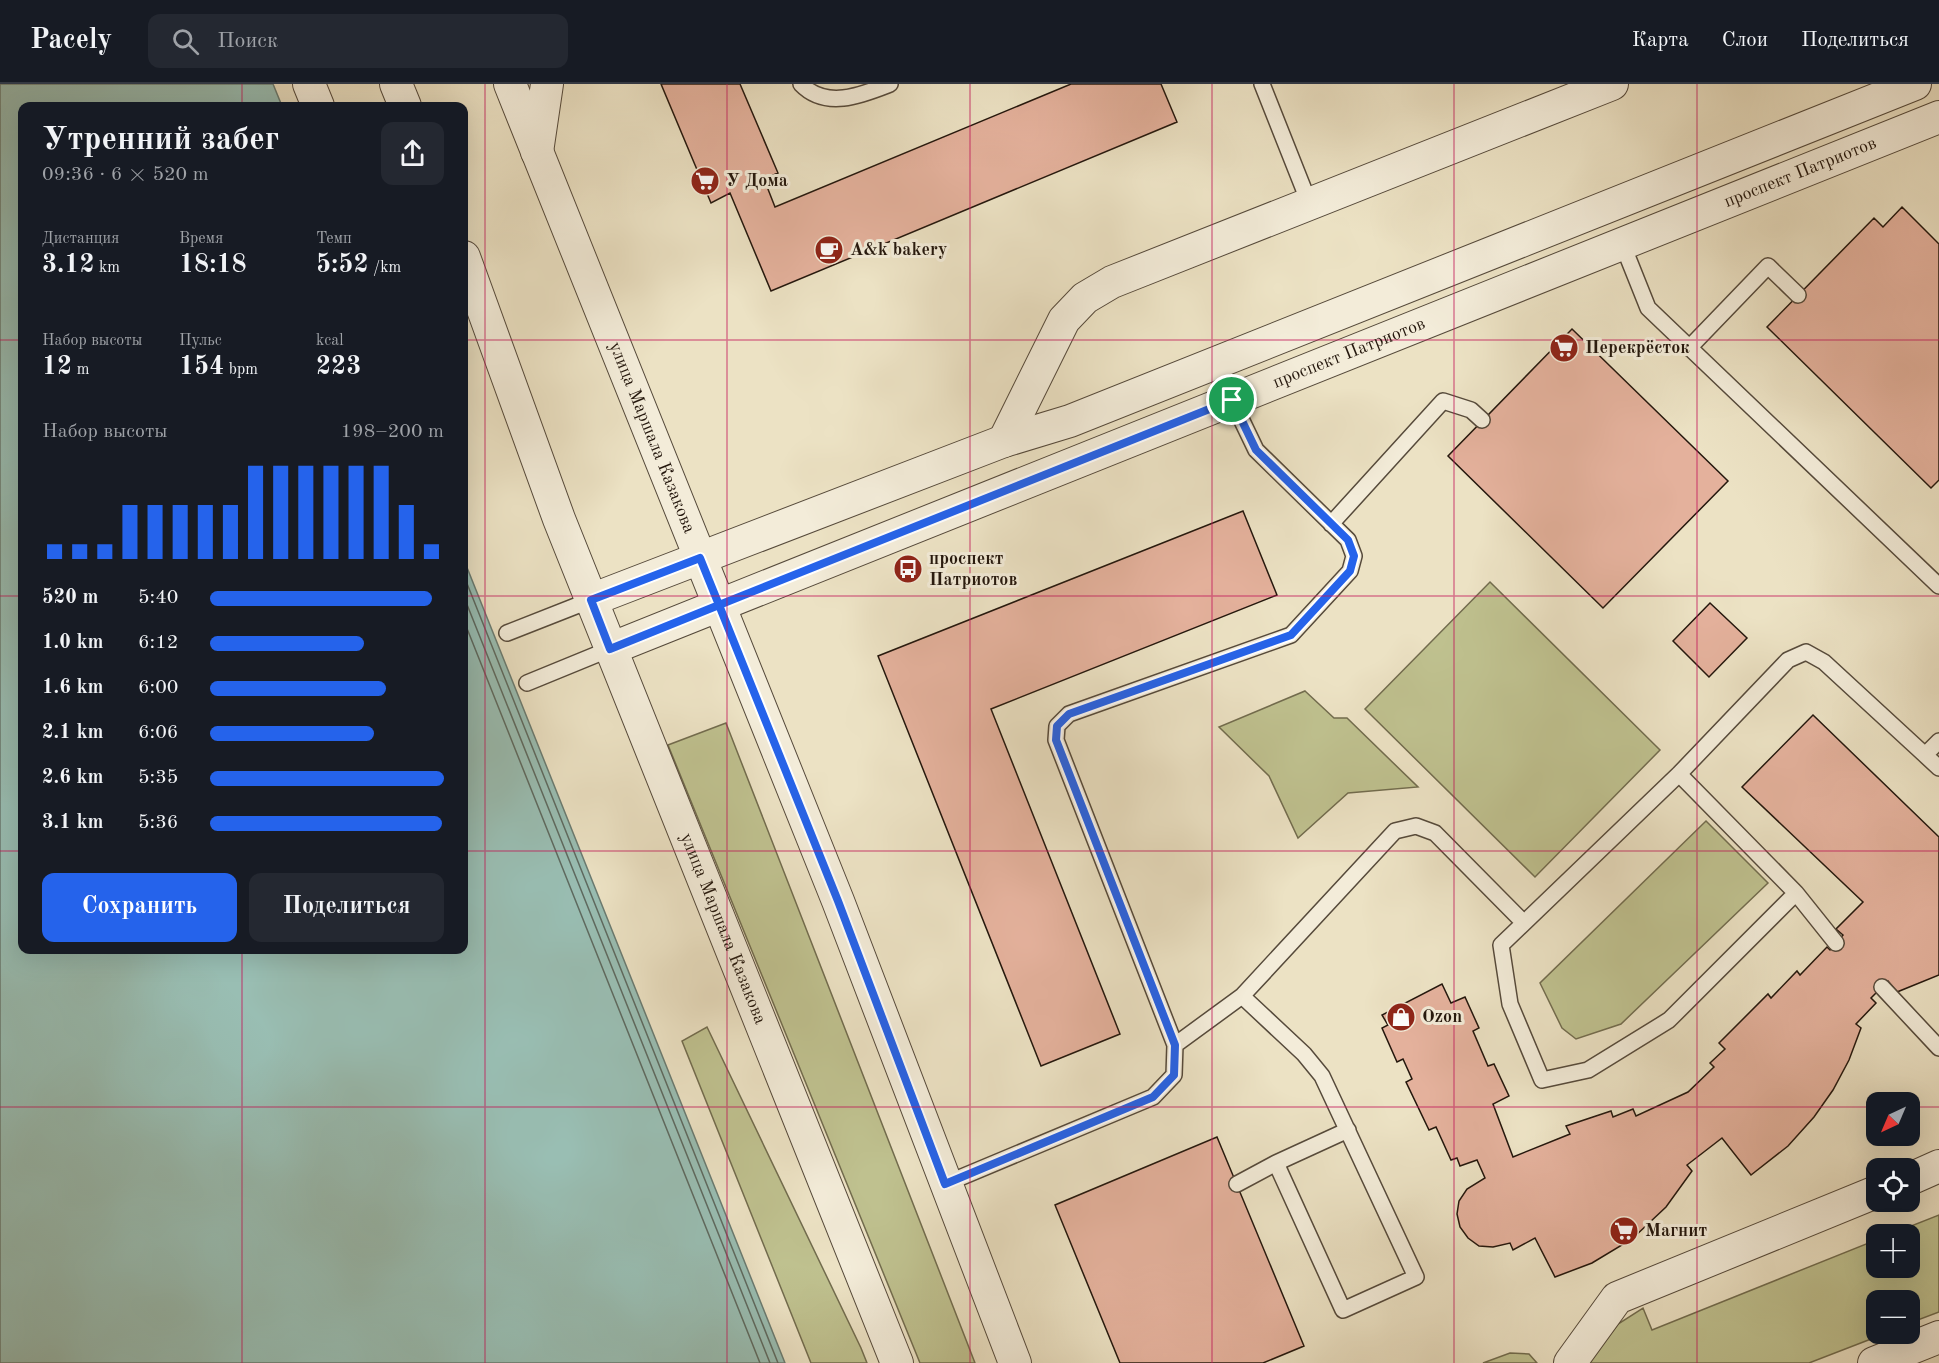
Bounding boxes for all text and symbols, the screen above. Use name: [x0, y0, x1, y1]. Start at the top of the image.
search box: [148, 14, 568, 68]
icon: search: [169, 25, 202, 58]
text: Pacely: [30, 27, 112, 55]
text: Поиск: [217, 30, 278, 52]
text: Карта: [1632, 30, 1689, 51]
text: Слои: [1722, 30, 1768, 51]
text: Поделиться: [1801, 30, 1909, 51]
button: share: [381, 122, 444, 185]
text: Утренний забег: [42, 124, 279, 157]
street label: проспект Патриотов: [1721, 134, 1879, 211]
text: 09:36 · 6 × 520 m: [42, 165, 209, 185]
supermarket icon: У Дома: [689, 165, 721, 197]
place label: У Дома: [726, 172, 788, 190]
text: Дистанция: [42, 231, 119, 247]
text: Время: [179, 231, 223, 247]
text: Темп: [316, 231, 352, 247]
cafe icon: A&k bakery: [813, 234, 845, 266]
place label: A&k bakery: [850, 241, 947, 259]
text: 3.12: [42, 252, 95, 278]
text: 18:18: [179, 252, 247, 278]
text: 5:52: [316, 252, 369, 278]
text: km: [95, 260, 120, 276]
text: /km: [369, 260, 401, 276]
street label: проспект Патриотов: [1270, 315, 1428, 392]
supermarket icon: Перекрёсток: [1548, 332, 1580, 364]
text: Набор высоты: [42, 333, 142, 349]
text: Пульс: [179, 333, 222, 349]
text: kcal: [316, 333, 344, 349]
street label: улица Маршала Казакова: [606, 339, 698, 536]
place label: Перекрёсток: [1585, 339, 1690, 357]
text: 12: [42, 354, 72, 380]
text: 154: [179, 354, 224, 380]
text: 223: [316, 354, 361, 380]
text: m: [72, 362, 89, 378]
text: bpm: [224, 362, 258, 378]
pin: [1206, 374, 1257, 425]
icon: arrive: [1215, 383, 1248, 416]
text: Набор высоты: [42, 422, 168, 442]
text: 198–200 m: [341, 422, 444, 442]
place label: проспект Патриотов: [929, 550, 1017, 589]
bus stop icon: проспект Патриотов: [892, 553, 924, 585]
text: 520 m: [42, 588, 98, 608]
text: 5:40: [138, 588, 178, 608]
text: 1.0 km: [42, 633, 104, 653]
text: 6:12: [138, 633, 178, 653]
text: 1.6 km: [42, 678, 104, 698]
text: 6:00: [138, 678, 178, 698]
text: 2.1 km: [42, 723, 104, 743]
text: 6:06: [138, 723, 178, 743]
text: 2.6 km: [42, 768, 104, 788]
text: 5:35: [138, 768, 178, 788]
text: 3.1 km: [42, 813, 104, 833]
text: 5:36: [138, 813, 178, 833]
street label: улица Маршала Казакова: [677, 830, 769, 1027]
button: Сохранить: [42, 873, 237, 942]
button: Поделиться: [249, 873, 444, 942]
shop icon: Ozon: [1385, 1001, 1417, 1033]
place label: Ozon: [1422, 1008, 1462, 1026]
north arrow: [1866, 1092, 1920, 1146]
map controls: [1866, 1092, 1920, 1344]
button: locate: [1866, 1158, 1920, 1212]
supermarket icon: Магнит: [1608, 1215, 1640, 1247]
place label: Магнит: [1645, 1222, 1708, 1240]
button: +: [1866, 1224, 1920, 1278]
button: −: [1866, 1290, 1920, 1344]

